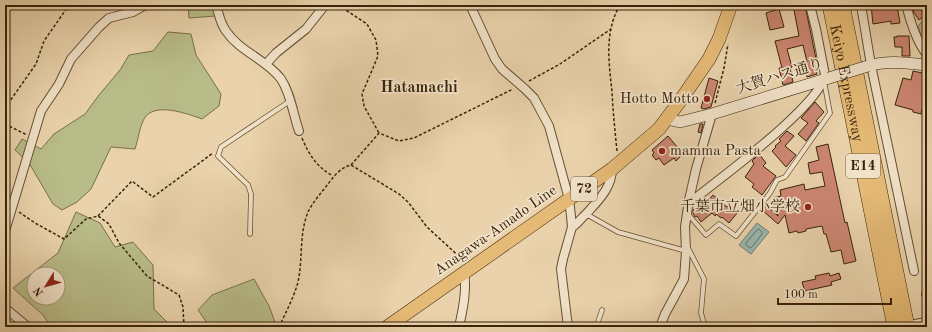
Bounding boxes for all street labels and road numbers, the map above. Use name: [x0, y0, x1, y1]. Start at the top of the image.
street label: Keiyo Expressway: [827, 23, 865, 144]
street label: 大賀ハス通り: [734, 55, 825, 97]
road number: E14: [846, 154, 880, 178]
road number: 72: [571, 177, 597, 201]
street label: Anagawa-Amado Line: [432, 183, 560, 279]

